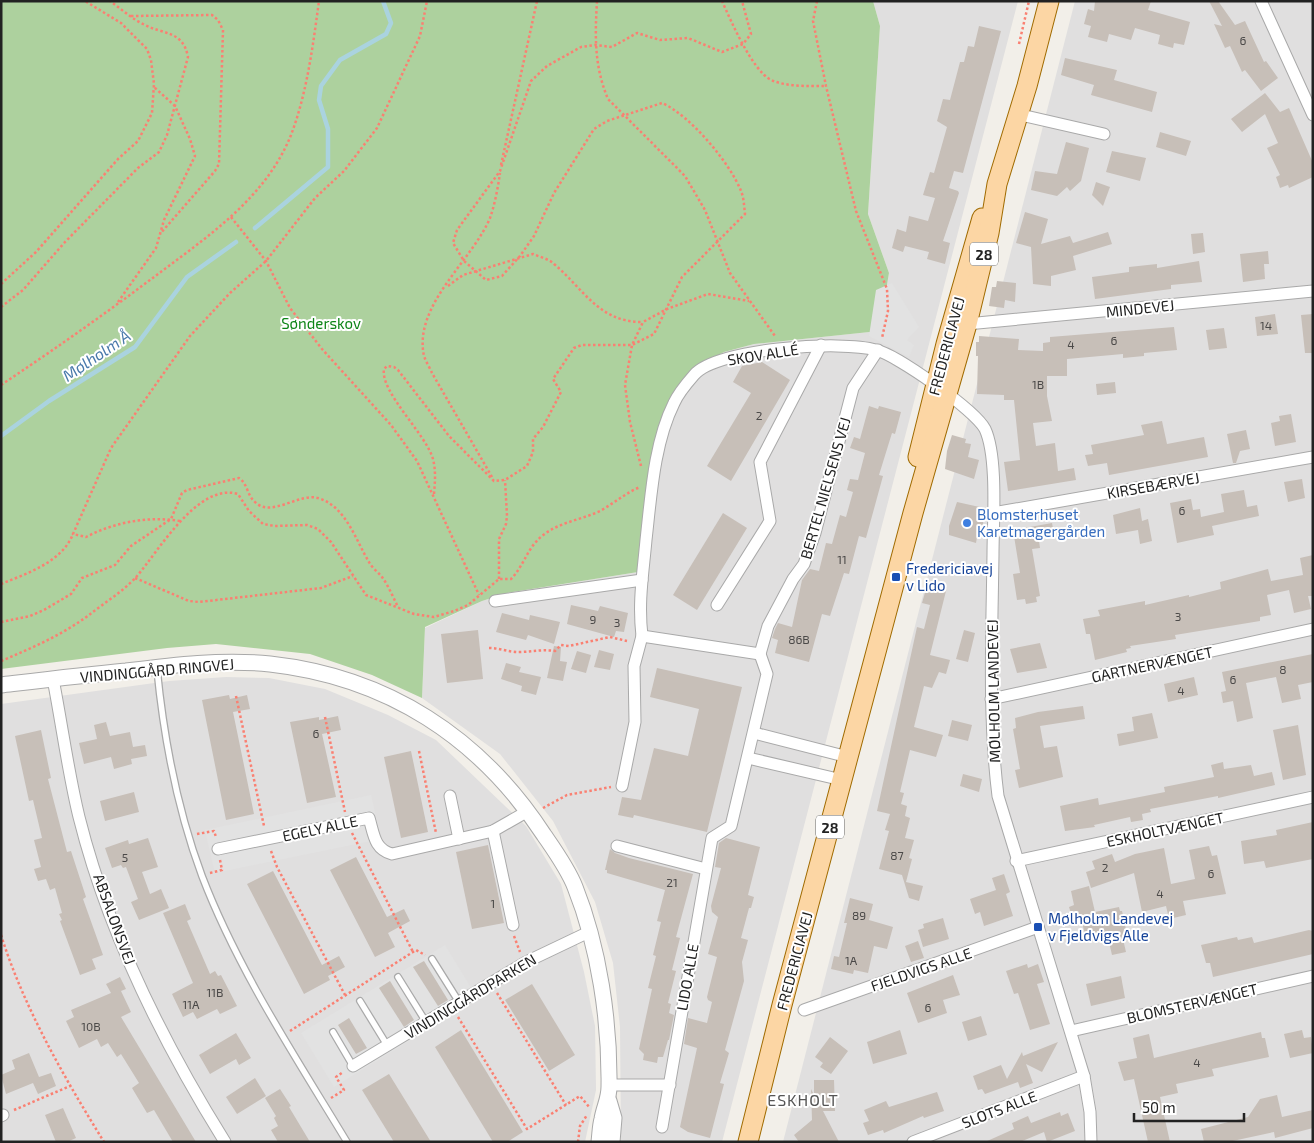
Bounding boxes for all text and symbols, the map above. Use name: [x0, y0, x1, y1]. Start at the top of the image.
house number: 6: [1240, 33, 1247, 47]
road number: 28: [970, 242, 998, 266]
street label: FREDERICIAVEJ: [924, 295, 968, 397]
street label: MINDEVEJ: [1105, 295, 1175, 321]
park label: Sønderskov: [281, 314, 361, 332]
house number: 14: [1260, 318, 1272, 332]
water label: Mølholm Å: [58, 325, 134, 385]
house number: 6: [1111, 333, 1118, 347]
house number: 4: [1067, 337, 1075, 351]
street label: SKOV ALLÉ: [726, 339, 800, 369]
house number: 1B: [1032, 377, 1044, 391]
house number: 2: [756, 408, 763, 422]
street label: BERTEL NIELSENS VEJ: [796, 415, 854, 561]
street label: KIRSEBÆRVEJ: [1105, 468, 1201, 502]
house number: 6: [1179, 503, 1186, 517]
place label: Blomsterhuset Karetmagergården: [977, 505, 1105, 540]
marker: Blomsterhuset Karetmagergården: [961, 517, 973, 529]
house number: 11: [837, 552, 847, 566]
place label: Fredericiavej v Lido: [906, 559, 993, 594]
marker: Fredericiavej v Lido: [890, 571, 902, 583]
house number: 3: [1175, 609, 1181, 623]
house number: 9: [590, 612, 597, 626]
house number: 3: [614, 615, 620, 629]
street label: MØLHOLM LANDEVEJ: [983, 619, 1003, 763]
house number: 86B: [788, 632, 810, 646]
street label: GARTNERVÆNGET: [1090, 642, 1215, 686]
street label: VINDINGGÅRD RINGVEJ: [79, 654, 235, 686]
house number: 8: [1279, 662, 1287, 676]
house number: 6: [1230, 672, 1237, 686]
house number: 4: [1177, 683, 1185, 697]
house number: 6: [313, 726, 320, 740]
street label: ESKHOLTVÆNGET: [1105, 808, 1226, 850]
street label: EGELY ALLE: [281, 811, 359, 845]
road number: 28: [816, 816, 844, 839]
house number: 87: [890, 848, 904, 862]
house number: 5: [122, 850, 128, 864]
house number: 2: [1102, 860, 1109, 874]
house number: 6: [1208, 866, 1215, 880]
street label: ABSALONSVEJ: [90, 871, 140, 967]
house number: 21: [666, 875, 678, 889]
house number: 4: [1156, 886, 1164, 900]
house number: 1: [491, 896, 495, 910]
house number: 89: [852, 908, 866, 922]
place label: Mølholm Landevej v Fjeldvigs Alle: [1048, 909, 1173, 945]
street label: FREDERICIAVEJ: [772, 910, 816, 1012]
marker: Mølholm Landevej v Fjeldvigs Alle: [1032, 921, 1044, 933]
street label: LIDO ALLE: [672, 942, 702, 1012]
street label: FJELDVIGS ALLE: [868, 943, 974, 995]
street label: VINDINGGÅRDPARKEN: [401, 950, 539, 1042]
house number: 1A: [845, 953, 858, 967]
street label: BLOMSTERVÆNGET: [1125, 979, 1259, 1027]
house number: 11B: [207, 985, 224, 999]
house number: 11A: [182, 997, 200, 1011]
house number: 6: [925, 1000, 932, 1014]
house number: 10B: [81, 1019, 101, 1033]
house number: 4: [1193, 1055, 1201, 1069]
street label: SLOTS ALLE: [959, 1086, 1039, 1132]
district label: ESKHOLT: [767, 1090, 839, 1109]
scale bar: [1134, 1090, 1244, 1122]
text: 50 m: [1142, 1098, 1176, 1116]

